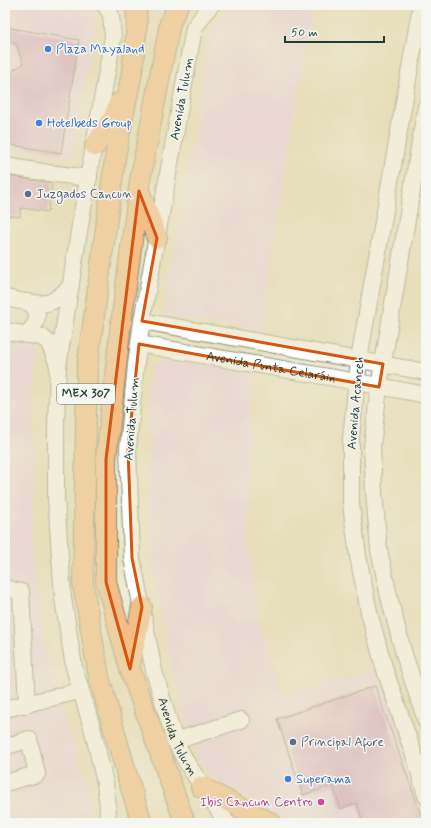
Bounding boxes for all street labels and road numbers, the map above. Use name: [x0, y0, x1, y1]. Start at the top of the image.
street label: Avenida Tulum: [166, 56, 198, 142]
street label: Avenida Punta Celaráin: [205, 347, 337, 387]
street label: Avenida Acanceh: [343, 356, 369, 450]
street label: Avenida Tulum: [121, 377, 143, 461]
road number: MEX 307: [57, 384, 115, 404]
street label: Avenida Tulum: [154, 695, 201, 779]

